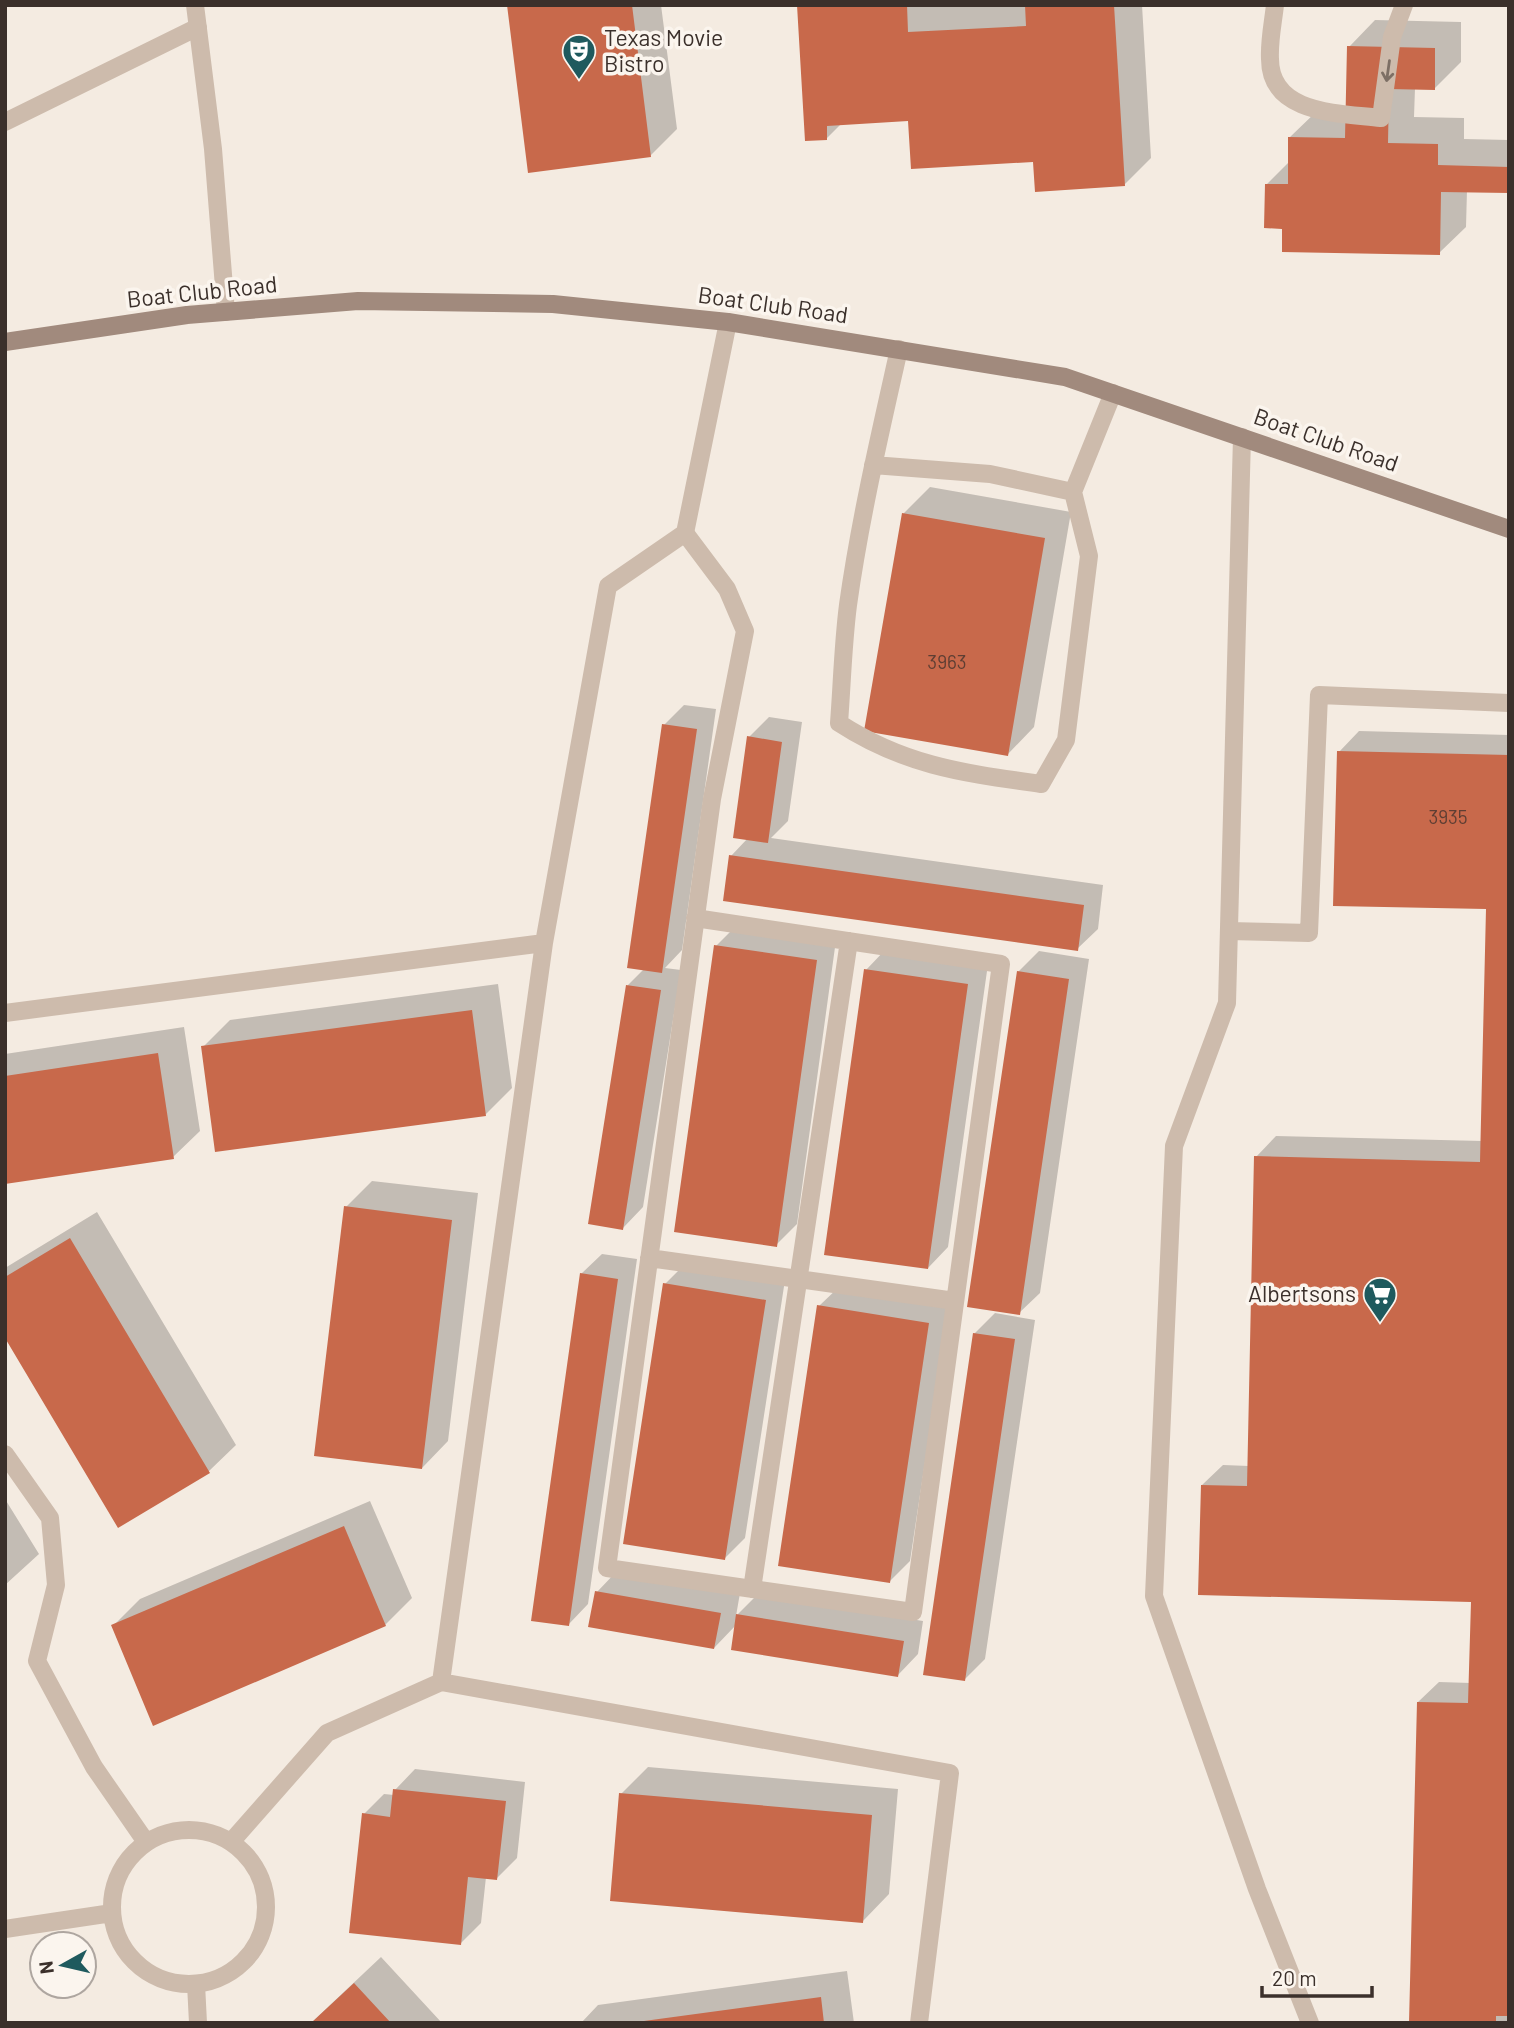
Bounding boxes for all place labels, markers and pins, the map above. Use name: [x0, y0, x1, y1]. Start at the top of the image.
place label: Texas Movie Bistro: [604, 23, 723, 77]
theatre icon: Texas Movie Bistro: [560, 32, 598, 81]
supermarket icon: Albertsons: [1361, 1275, 1399, 1324]
place label: Albertsons: [1248, 1279, 1356, 1307]

